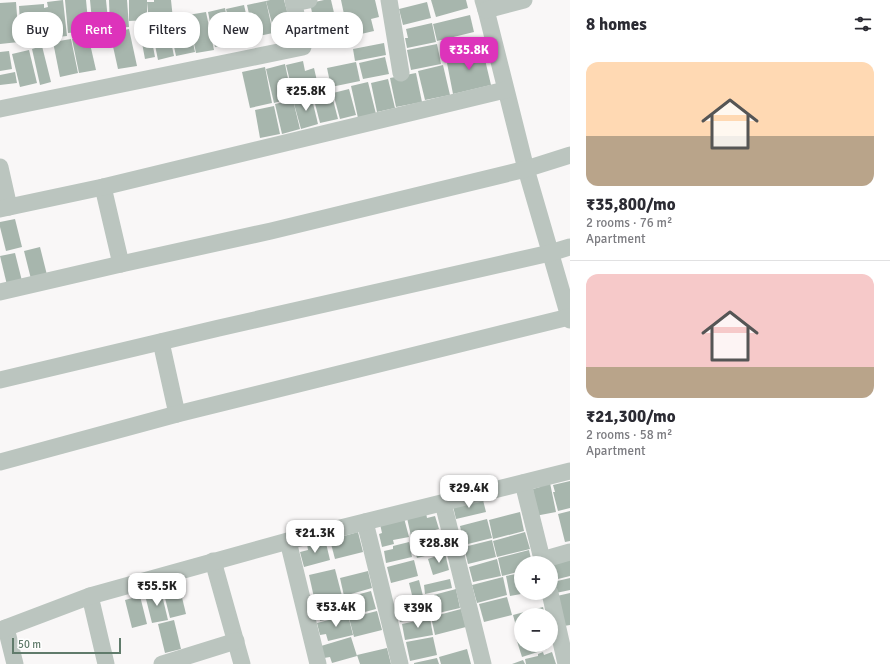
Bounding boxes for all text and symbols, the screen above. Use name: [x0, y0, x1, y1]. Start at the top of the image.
chip: Buy: [12, 12, 63, 48]
chip: Rent: [71, 12, 126, 48]
chip: Filters: [134, 12, 200, 48]
chip: New: [208, 12, 263, 48]
chip: Apartment: [271, 12, 363, 48]
icon: filters: [852, 13, 874, 35]
text: 8 homes: [586, 14, 647, 35]
pin: ₹35.8K: [436, 37, 502, 71]
text: ₹35.8K: [449, 42, 489, 58]
pin: ₹25.8K: [273, 78, 339, 112]
text: ₹25.8K: [286, 83, 326, 99]
icon: home: [694, 88, 766, 160]
text: ₹35,800/mo: [586, 194, 676, 215]
text: 2 rooms · 76 m²: [586, 215, 672, 231]
text: Apartment: [586, 231, 646, 247]
icon: home: [694, 300, 766, 372]
text: ₹21,300/mo: [586, 406, 676, 427]
text: 2 rooms · 58 m²: [586, 427, 672, 443]
text: Apartment: [586, 443, 646, 459]
pin: ₹29.4K: [436, 475, 502, 509]
text: ₹29.4K: [449, 480, 489, 496]
pin: ₹21.3K: [282, 520, 348, 554]
text: ₹21.3K: [295, 525, 335, 541]
pin: ₹28.8K: [406, 530, 472, 564]
text: ₹28.8K: [419, 535, 459, 551]
map controls: [514, 556, 558, 652]
button: +: [514, 556, 558, 600]
pin: ₹55.5K: [124, 573, 190, 607]
text: ₹55.5K: [137, 578, 177, 594]
pin: ₹53.4K: [303, 594, 369, 628]
pin: ₹39K: [394, 595, 442, 629]
text: ₹53.4K: [316, 599, 356, 615]
text: ₹39K: [403, 600, 433, 616]
button: −: [514, 608, 558, 652]
scale bar: [12, 636, 121, 655]
text: 50 m: [18, 638, 41, 651]

